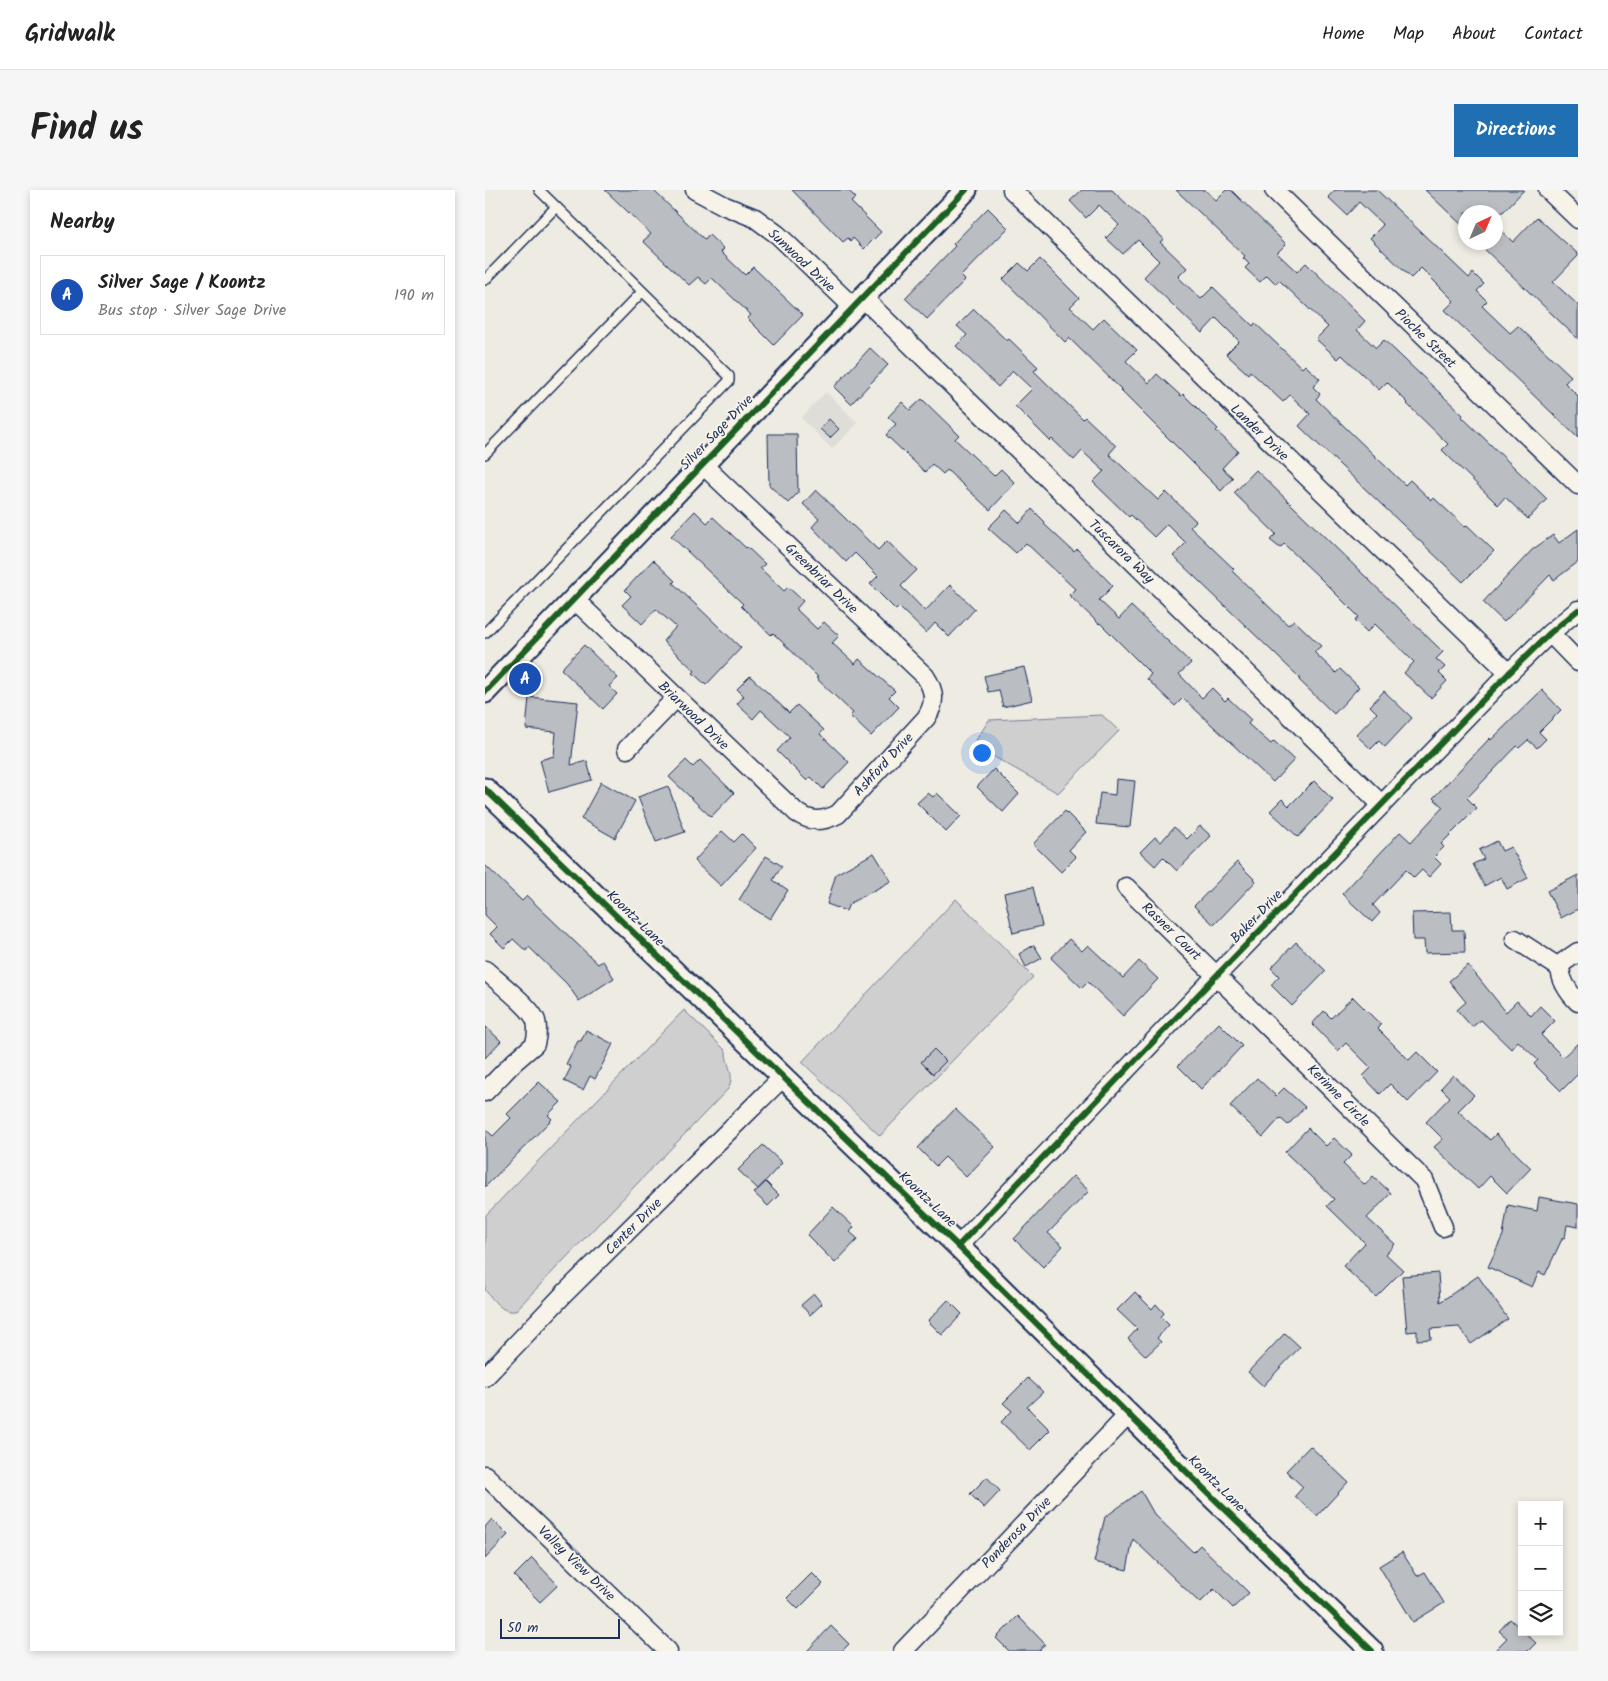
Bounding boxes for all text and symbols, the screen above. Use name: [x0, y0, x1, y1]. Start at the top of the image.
text: Gridwalk: [25, 15, 115, 54]
text: Home: [1322, 20, 1365, 49]
text: Map: [1393, 20, 1424, 49]
text: About: [1452, 20, 1496, 49]
text: Contact: [1524, 20, 1583, 49]
text: Find us: [30, 102, 143, 158]
button: Directions: [1454, 104, 1578, 157]
north arrow: [1458, 205, 1503, 250]
text: Nearby: [50, 206, 115, 239]
street label: Sunwood Drive: [763, 224, 841, 298]
text: Silver Sage / Koontz: [98, 268, 266, 298]
text: A: [62, 283, 72, 308]
text: 190 m: [394, 283, 434, 308]
text: Bus stop · Silver Sage Drive: [98, 298, 286, 323]
street label: Pioche Street: [1389, 304, 1462, 374]
street label: Silver Sage Drive: [675, 389, 759, 476]
street label: Lander Drive: [1225, 399, 1294, 467]
street label: Tuscarora Way: [1083, 514, 1160, 589]
street label: Greenbriar Drive: [780, 538, 863, 620]
pin: A: [509, 660, 541, 698]
street label: Briarwood Drive: [653, 676, 735, 756]
street label: Ashford Drive: [848, 727, 920, 801]
your location: [969, 740, 995, 766]
street label: Baker Drive: [1225, 884, 1289, 949]
street label: Koontz Lane: [601, 885, 670, 953]
street label: Rasner Court: [1136, 897, 1207, 967]
street label: Kerinne Circle: [1302, 1059, 1375, 1133]
street label: Koontz Lane: [893, 1166, 962, 1234]
street label: Center Drive: [600, 1193, 668, 1260]
street label: Koontz Lane: [1182, 1450, 1251, 1518]
street label: Ponderosa Drive: [976, 1491, 1057, 1574]
map controls: [1518, 1501, 1563, 1636]
button: +: [1518, 1501, 1563, 1546]
street label: Valley View Drive: [532, 1521, 621, 1607]
button: −: [1518, 1546, 1563, 1591]
button: layers: [1518, 1591, 1563, 1636]
scale bar: [500, 1616, 620, 1639]
text: 50 m: [507, 1617, 538, 1639]

